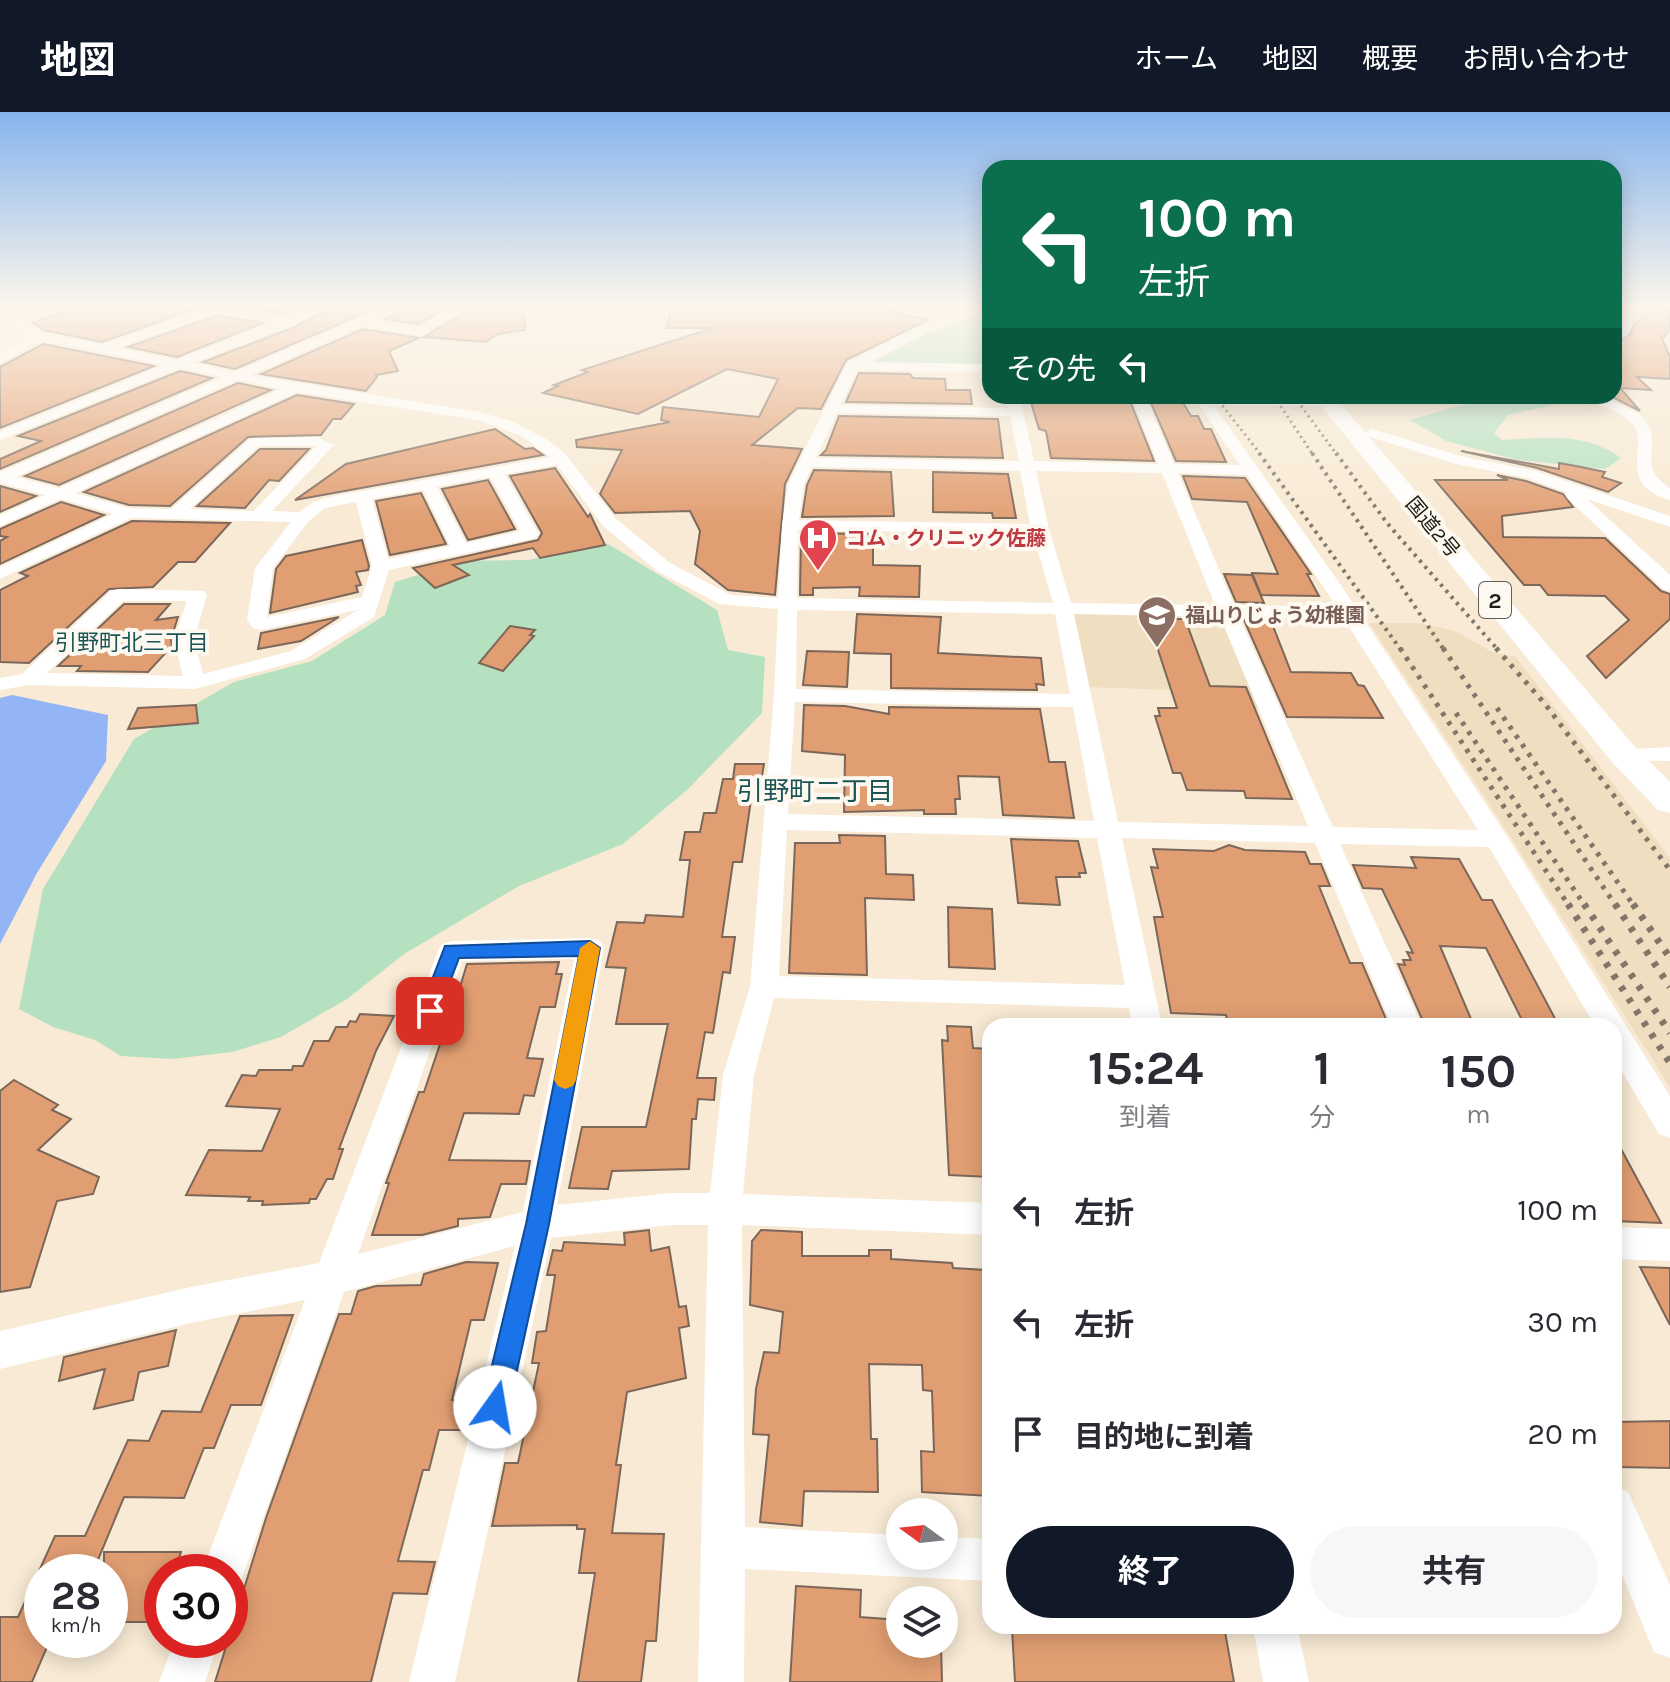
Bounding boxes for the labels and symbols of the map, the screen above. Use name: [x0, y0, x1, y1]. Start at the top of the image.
street label: 国道2号: [1401, 493, 1464, 562]
hospital icon: コム・クリニック佐藤: [797, 517, 839, 572]
place label: コム・クリニック佐藤: [846, 527, 1046, 550]
road number: 2: [1479, 582, 1511, 618]
school or university icon: 福山りじょう幼稚園: [1136, 594, 1178, 649]
place label: 福山りじょう幼稚園: [1185, 604, 1365, 627]
district label: 引野町北三丁目: [55, 630, 209, 656]
district label: 引野町二丁目: [737, 776, 893, 807]
pin: [396, 977, 464, 1045]
position arrow: [453, 1365, 537, 1449]
north arrow: [886, 1498, 958, 1570]
speed limit sign: 30: [144, 1554, 248, 1658]

